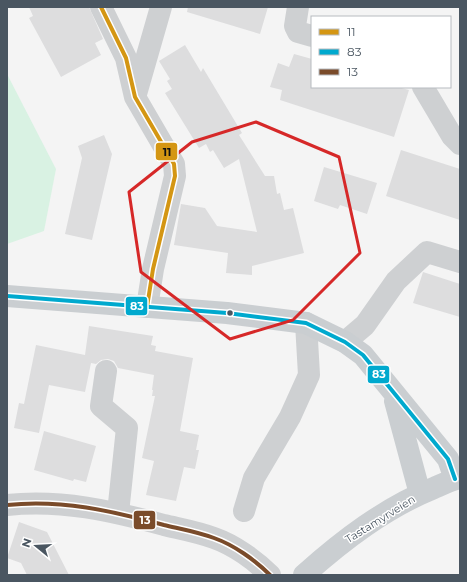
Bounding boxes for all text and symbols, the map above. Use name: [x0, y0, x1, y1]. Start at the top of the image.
legend: [311, 16, 451, 88]
text: 11: [347, 24, 356, 39]
text: 83: [347, 44, 362, 59]
text: 13: [347, 64, 358, 79]
line badge: 11: [155, 142, 178, 161]
text: 11: [163, 145, 171, 159]
line badge: 83: [125, 296, 148, 316]
text: 83: [130, 299, 144, 313]
unlabelled marker: [225, 308, 235, 318]
line badge: 83: [367, 365, 390, 384]
text: 83: [372, 367, 386, 381]
street label: Tastamyrveien: [342, 492, 418, 546]
line badge: 13: [133, 510, 156, 530]
text: 13: [140, 513, 151, 527]
north arrow: [16, 526, 56, 566]
text: N: [18, 537, 35, 549]

